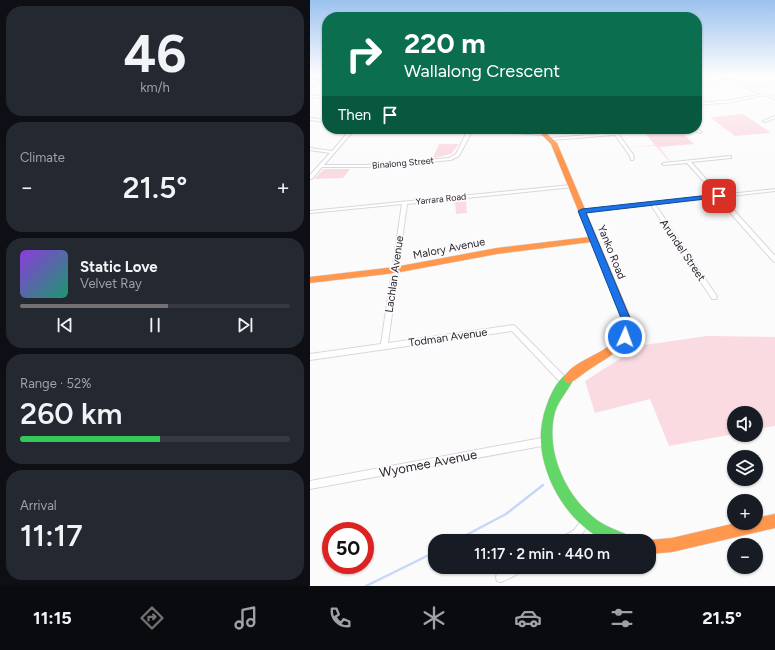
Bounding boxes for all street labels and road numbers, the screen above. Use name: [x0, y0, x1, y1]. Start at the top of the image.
street label: Binalong Street: [372, 154, 435, 171]
street label: Yarrara Road: [415, 190, 467, 207]
street label: Arundel Street: [657, 217, 708, 284]
street label: Yanko Road: [595, 223, 628, 281]
street label: Lachlan Avenue: [383, 235, 406, 313]
street label: Malory Avenue: [412, 235, 486, 262]
street label: Todman Avenue: [408, 326, 488, 349]
street label: Wyomee Avenue: [378, 447, 478, 480]

